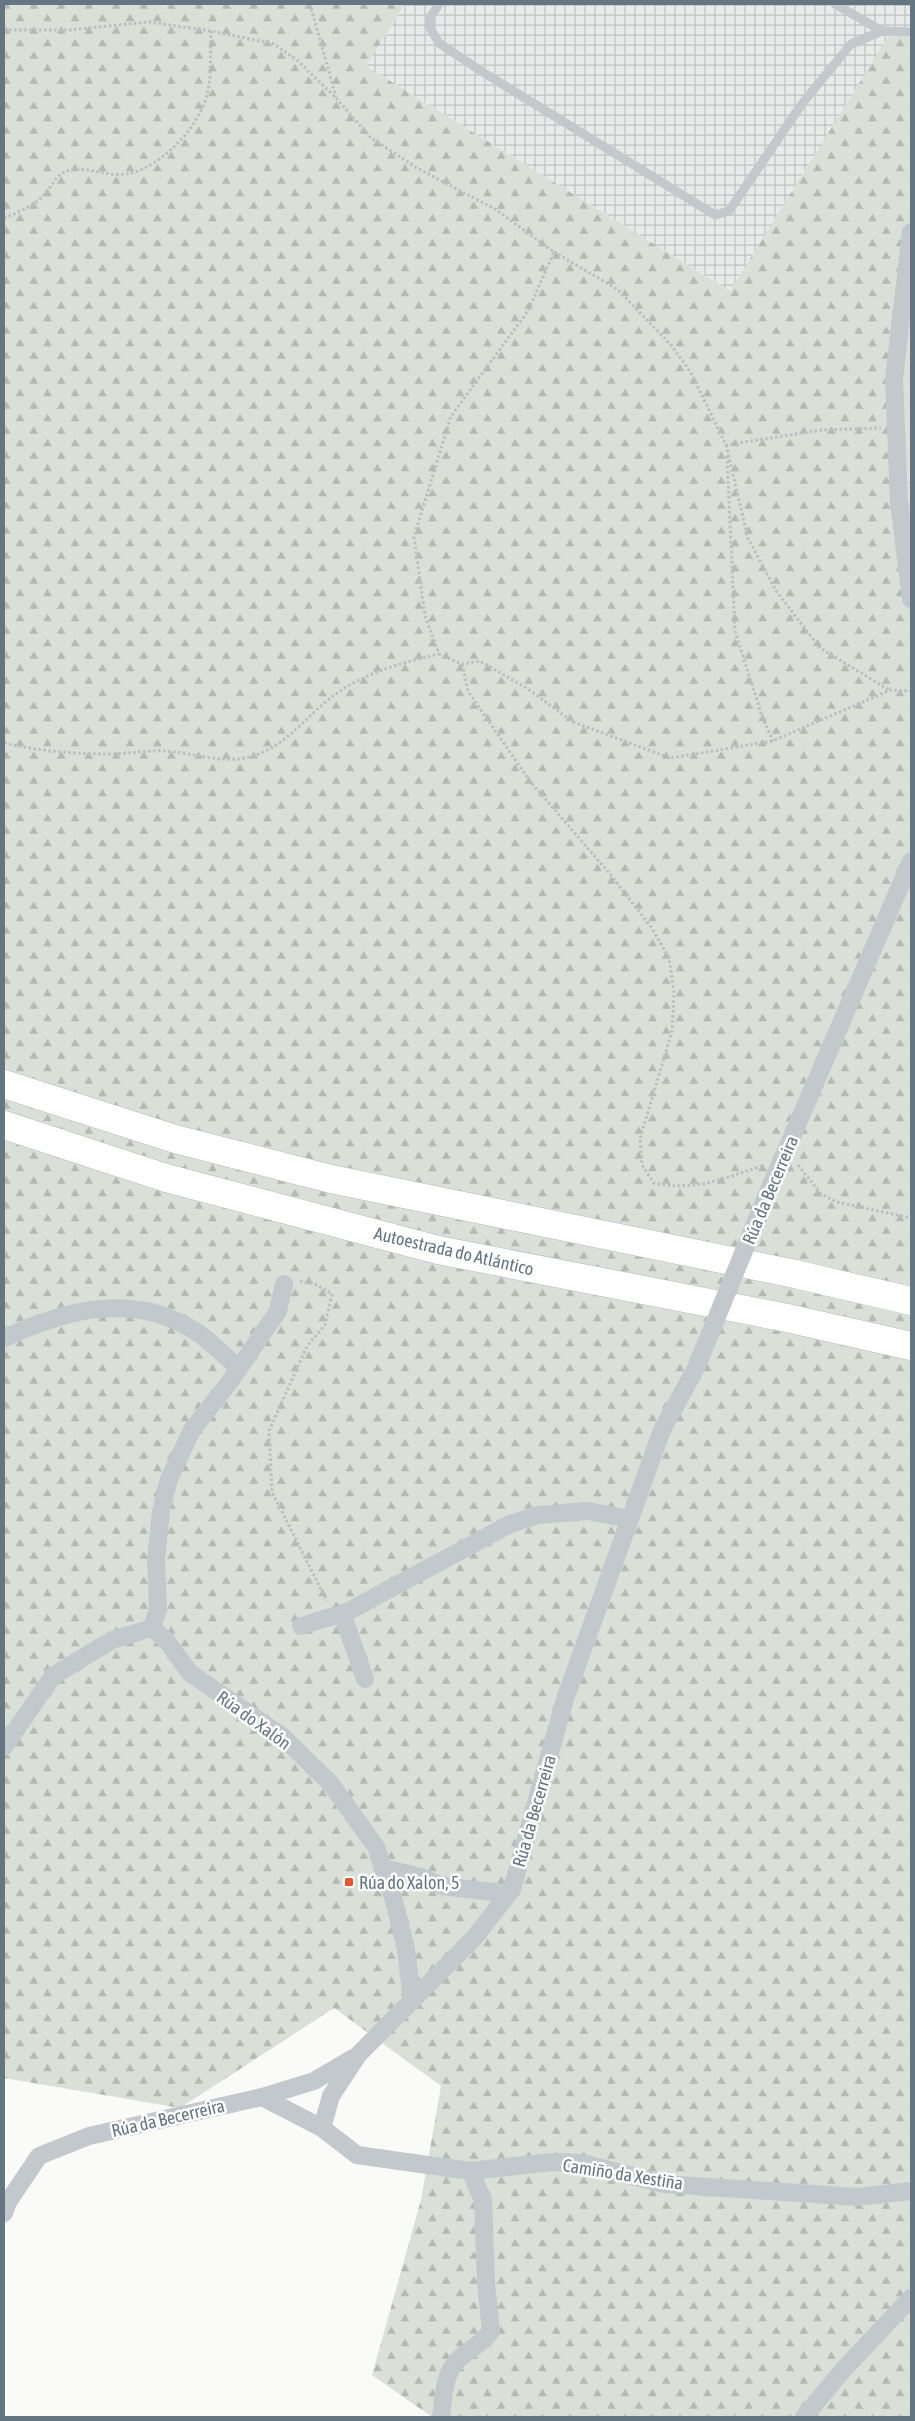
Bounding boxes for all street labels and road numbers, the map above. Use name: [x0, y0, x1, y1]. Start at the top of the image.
street label: Rúa da Becerreira: [738, 1133, 802, 1247]
street label: Autoestrada do Atlántico: [372, 1222, 536, 1280]
street label: Rúa do Xalón: [213, 1686, 295, 1754]
street label: Rúa da Becerreira: [508, 1753, 560, 1869]
street label: Rúa da Becerreira: [109, 2095, 227, 2141]
street label: Camiño da Xestiña: [561, 2154, 685, 2194]

